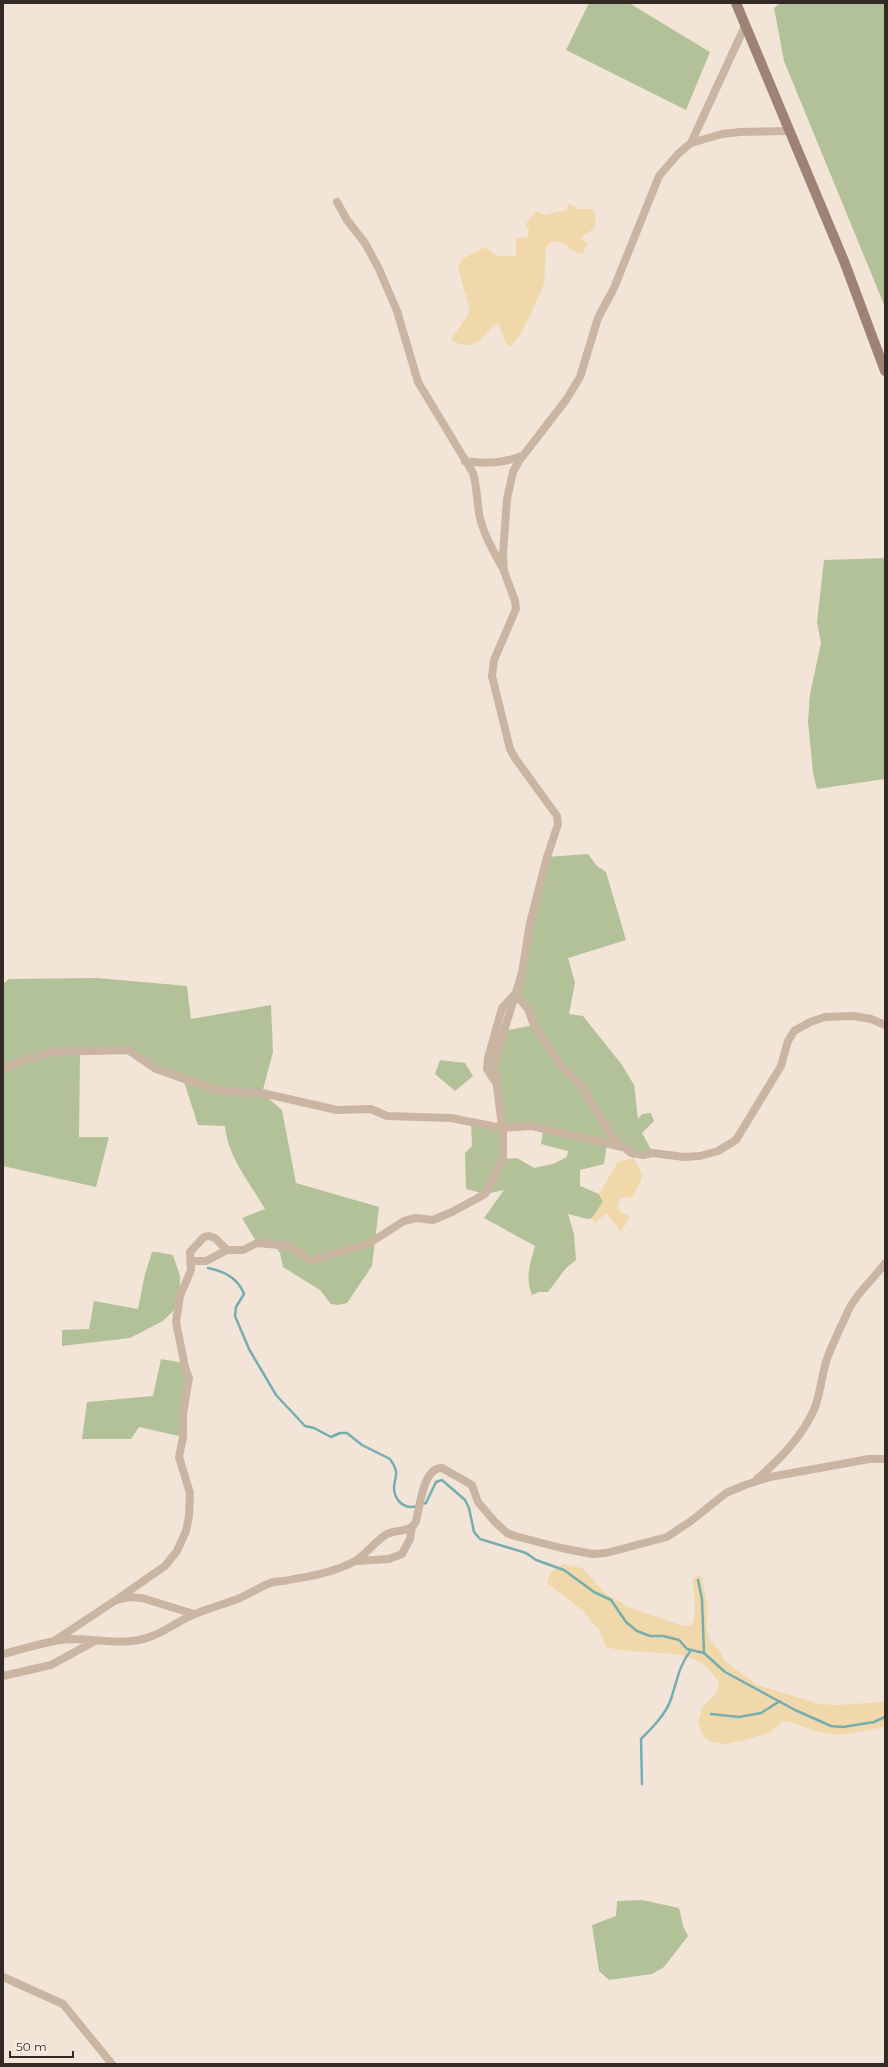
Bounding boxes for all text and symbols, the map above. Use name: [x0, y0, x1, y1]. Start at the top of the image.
scale bar: [10, 2033, 73, 2059]
text: 50 m: [16, 2039, 47, 2054]

